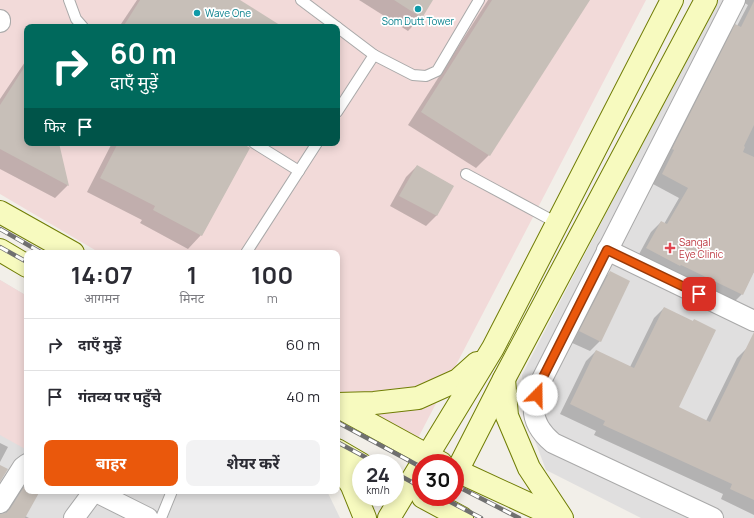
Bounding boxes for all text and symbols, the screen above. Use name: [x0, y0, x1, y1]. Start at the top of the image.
marker: Som Dutt Tower: [413, 4, 423, 14]
place label: Wave One: [205, 6, 251, 20]
marker: Wave One: [192, 8, 202, 18]
place label: Som Dutt Tower: [382, 14, 455, 28]
text: 60 m: [110, 34, 177, 72]
icon: right: [44, 40, 96, 92]
text: दाएँ मुड़ें: [110, 70, 158, 94]
text: फिर: [44, 116, 66, 137]
icon: arrive: [74, 116, 96, 138]
place label: Sangal Eye Clinic: [679, 235, 724, 261]
marker: Sangal Eye Clinic: [664, 242, 676, 254]
text: 14:07: [71, 258, 133, 291]
text: 1: [187, 258, 197, 291]
text: 100: [251, 258, 293, 291]
pin: [682, 277, 716, 311]
icon: arrive: [688, 283, 710, 305]
text: आगमन: [84, 289, 120, 307]
text: मिनट: [179, 289, 204, 307]
text: m: [267, 289, 278, 307]
icon: right: [44, 334, 66, 356]
text: दाएँ मुड़ें: [78, 334, 121, 355]
text: 60 m: [286, 334, 320, 355]
position arrow: [516, 374, 558, 416]
icon: arrive: [44, 386, 66, 408]
text: गंतव्य पर पहुँचे: [78, 386, 161, 407]
text: 40 m: [286, 386, 320, 407]
button: बाहर: [44, 440, 178, 486]
button: शेयर करें: [186, 440, 320, 486]
speed limit sign: 30: [412, 454, 464, 506]
text: 24: [366, 461, 390, 488]
text: km/h: [366, 483, 390, 497]

